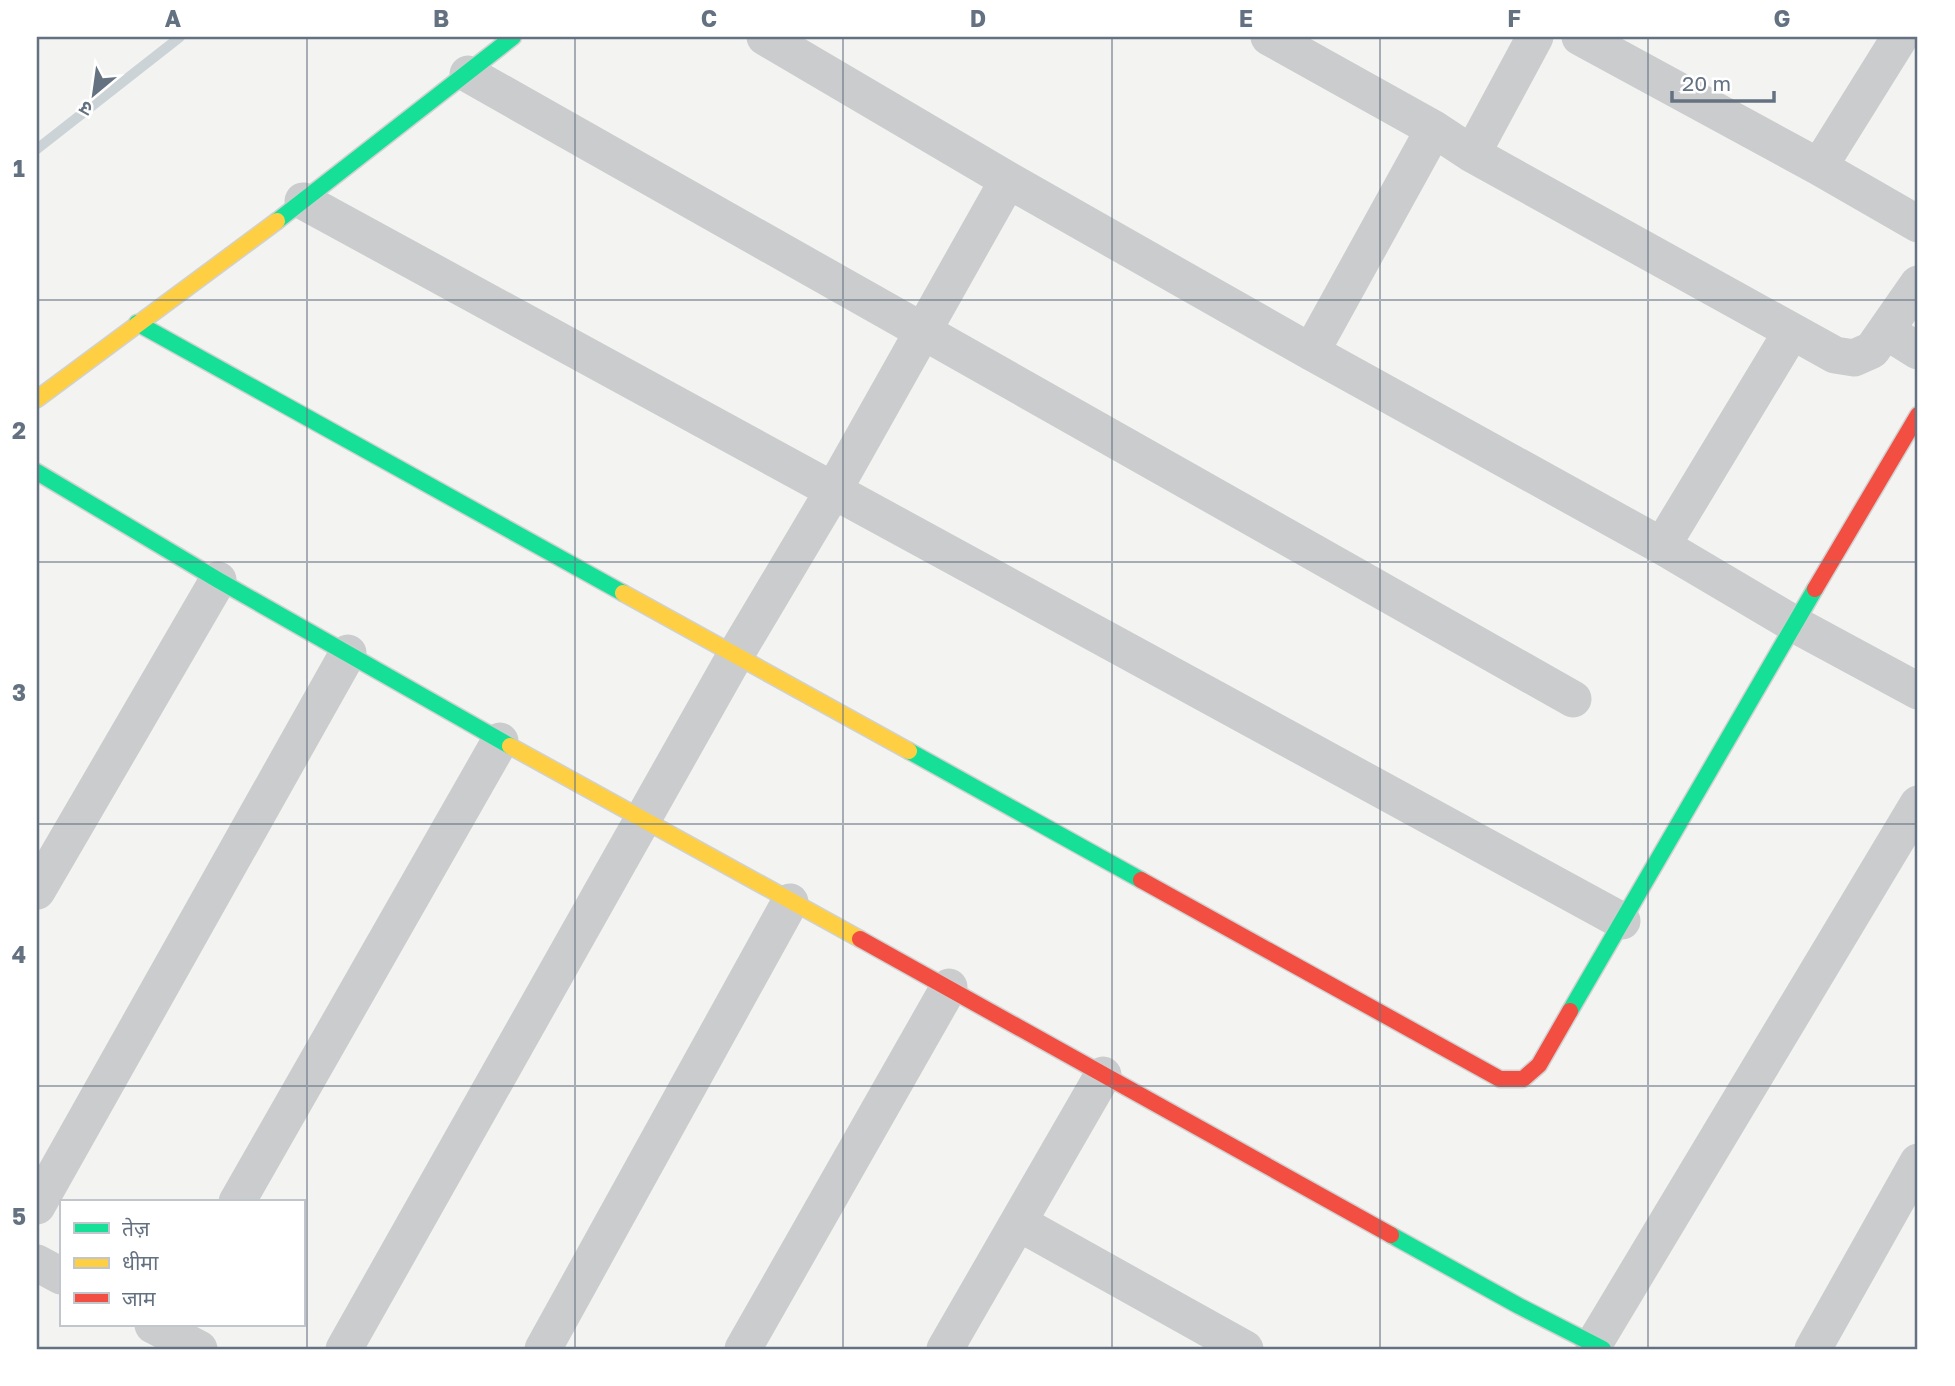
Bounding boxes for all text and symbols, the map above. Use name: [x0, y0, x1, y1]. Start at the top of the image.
text: A: [165, 4, 182, 32]
text: B: [433, 4, 449, 32]
text: C: [701, 4, 717, 32]
text: D: [970, 4, 986, 32]
text: E: [1239, 4, 1253, 32]
text: F: [1507, 4, 1521, 32]
text: G: [1774, 4, 1790, 32]
north arrow: [60, 60, 130, 130]
scale bar: [1672, 60, 1773, 104]
text: 20 m: [1682, 70, 1731, 96]
text: उ: [74, 96, 96, 122]
text: 1: [13, 154, 25, 182]
text: 2: [12, 416, 26, 444]
text: 3: [12, 678, 26, 706]
text: 4: [12, 940, 26, 968]
legend: [60, 1200, 304, 1326]
text: 5: [12, 1202, 26, 1230]
text: तेज़: [122, 1215, 150, 1241]
text: धीमा: [122, 1249, 159, 1275]
text: जाम: [122, 1285, 156, 1311]

